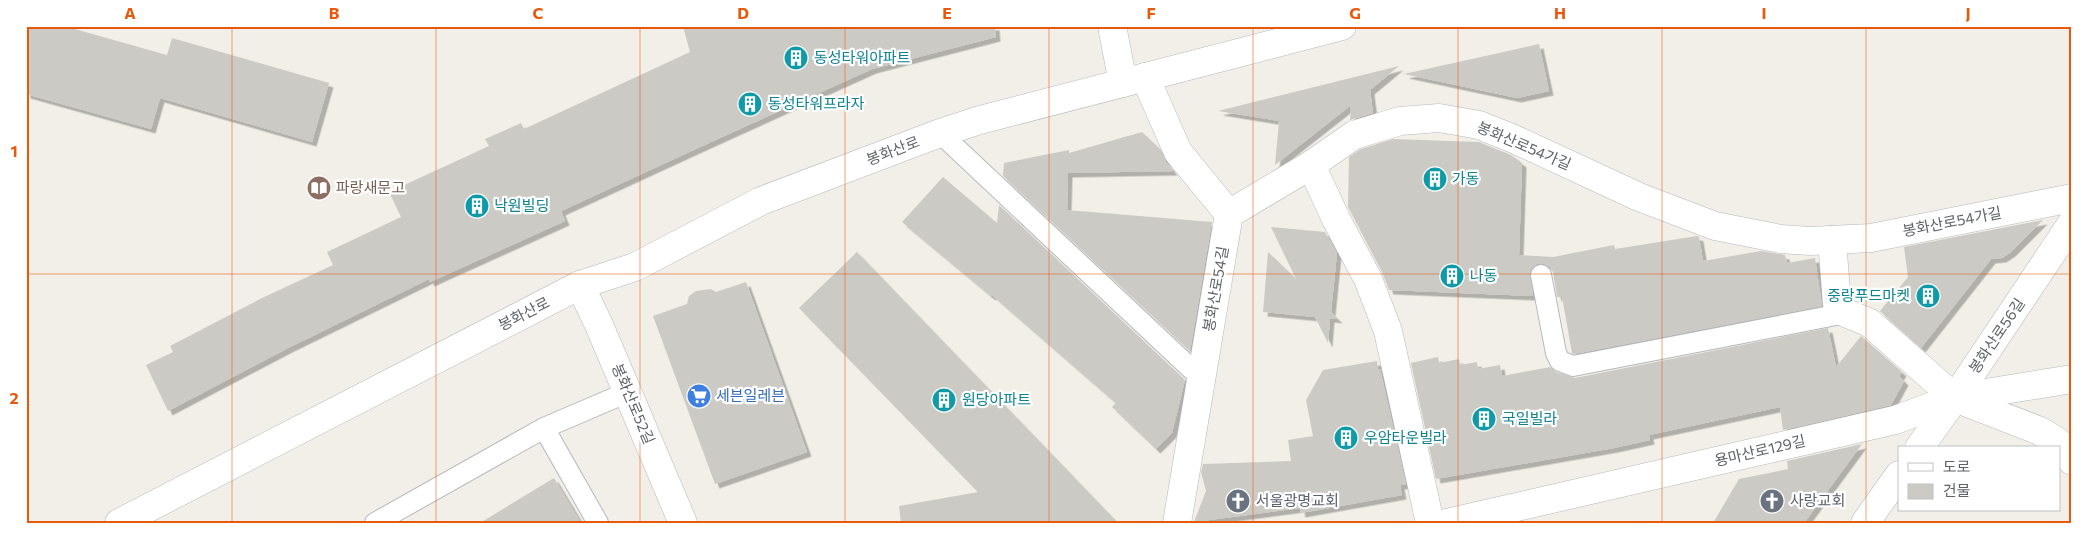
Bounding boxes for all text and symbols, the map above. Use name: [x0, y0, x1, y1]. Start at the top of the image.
text: A: [124, 3, 136, 22]
text: B: [329, 3, 340, 22]
text: C: [533, 3, 544, 22]
text: D: [737, 3, 749, 22]
text: E: [942, 3, 952, 22]
text: F: [1146, 3, 1156, 22]
text: G: [1349, 3, 1361, 22]
text: H: [1554, 3, 1566, 22]
text: I: [1761, 3, 1767, 22]
text: J: [1965, 3, 1971, 22]
building icon: 동성타워아파트: [783, 45, 809, 71]
place label: 동성타워아파트: [814, 48, 911, 66]
building icon: 동성타워프라자: [737, 91, 763, 117]
place label: 동성타워프라자: [768, 94, 865, 112]
street label: 봉화산로54가길: [1475, 117, 1574, 173]
street label: 봉화산로: [864, 132, 922, 168]
text: 1: [10, 141, 18, 160]
building icon: 가동: [1422, 166, 1448, 192]
place label: 가동: [1452, 169, 1480, 187]
library icon: 파랑새문고: [306, 175, 332, 201]
place label: 파랑새문고: [336, 178, 405, 196]
building icon: 낙원빌딩: [464, 193, 490, 219]
place label: 낙원빌딩: [494, 196, 549, 214]
street label: 봉화산로54가길: [1901, 203, 2003, 239]
street label: 봉화산로54길: [1199, 245, 1231, 333]
building icon: 나동: [1439, 263, 1465, 289]
place label: 나동: [1470, 266, 1498, 284]
building icon: 중랑푸드마켓: [1915, 283, 1941, 309]
place label: 중랑푸드마켓: [1827, 286, 1910, 304]
street label: 봉화산로: [495, 293, 552, 334]
street label: 봉화산로56길: [1964, 294, 2028, 376]
street label: 봉화산로52길: [609, 361, 659, 447]
supermarket icon: 세븐일레븐: [686, 383, 712, 409]
place label: 세븐일레븐: [716, 386, 785, 404]
building icon: 원당아파트: [931, 387, 957, 413]
text: 2: [9, 388, 19, 407]
place label: 원당아파트: [962, 390, 1031, 408]
building icon: 국일빌라: [1471, 406, 1497, 432]
place label: 국일빌라: [1502, 409, 1557, 427]
building icon: 우암타운빌라: [1333, 425, 1359, 451]
place label: 우암타운빌라: [1364, 428, 1447, 446]
street label: 용마산로129길: [1713, 431, 1807, 469]
legend: [1898, 446, 2060, 512]
text: 도로: [1943, 457, 1971, 475]
text: 건물: [1943, 481, 1971, 499]
church icon: 서울광명교회: [1225, 488, 1251, 514]
church icon: 사랑교회: [1759, 488, 1785, 514]
place label: 서울광명교회: [1256, 491, 1339, 509]
place label: 사랑교회: [1790, 491, 1845, 509]

